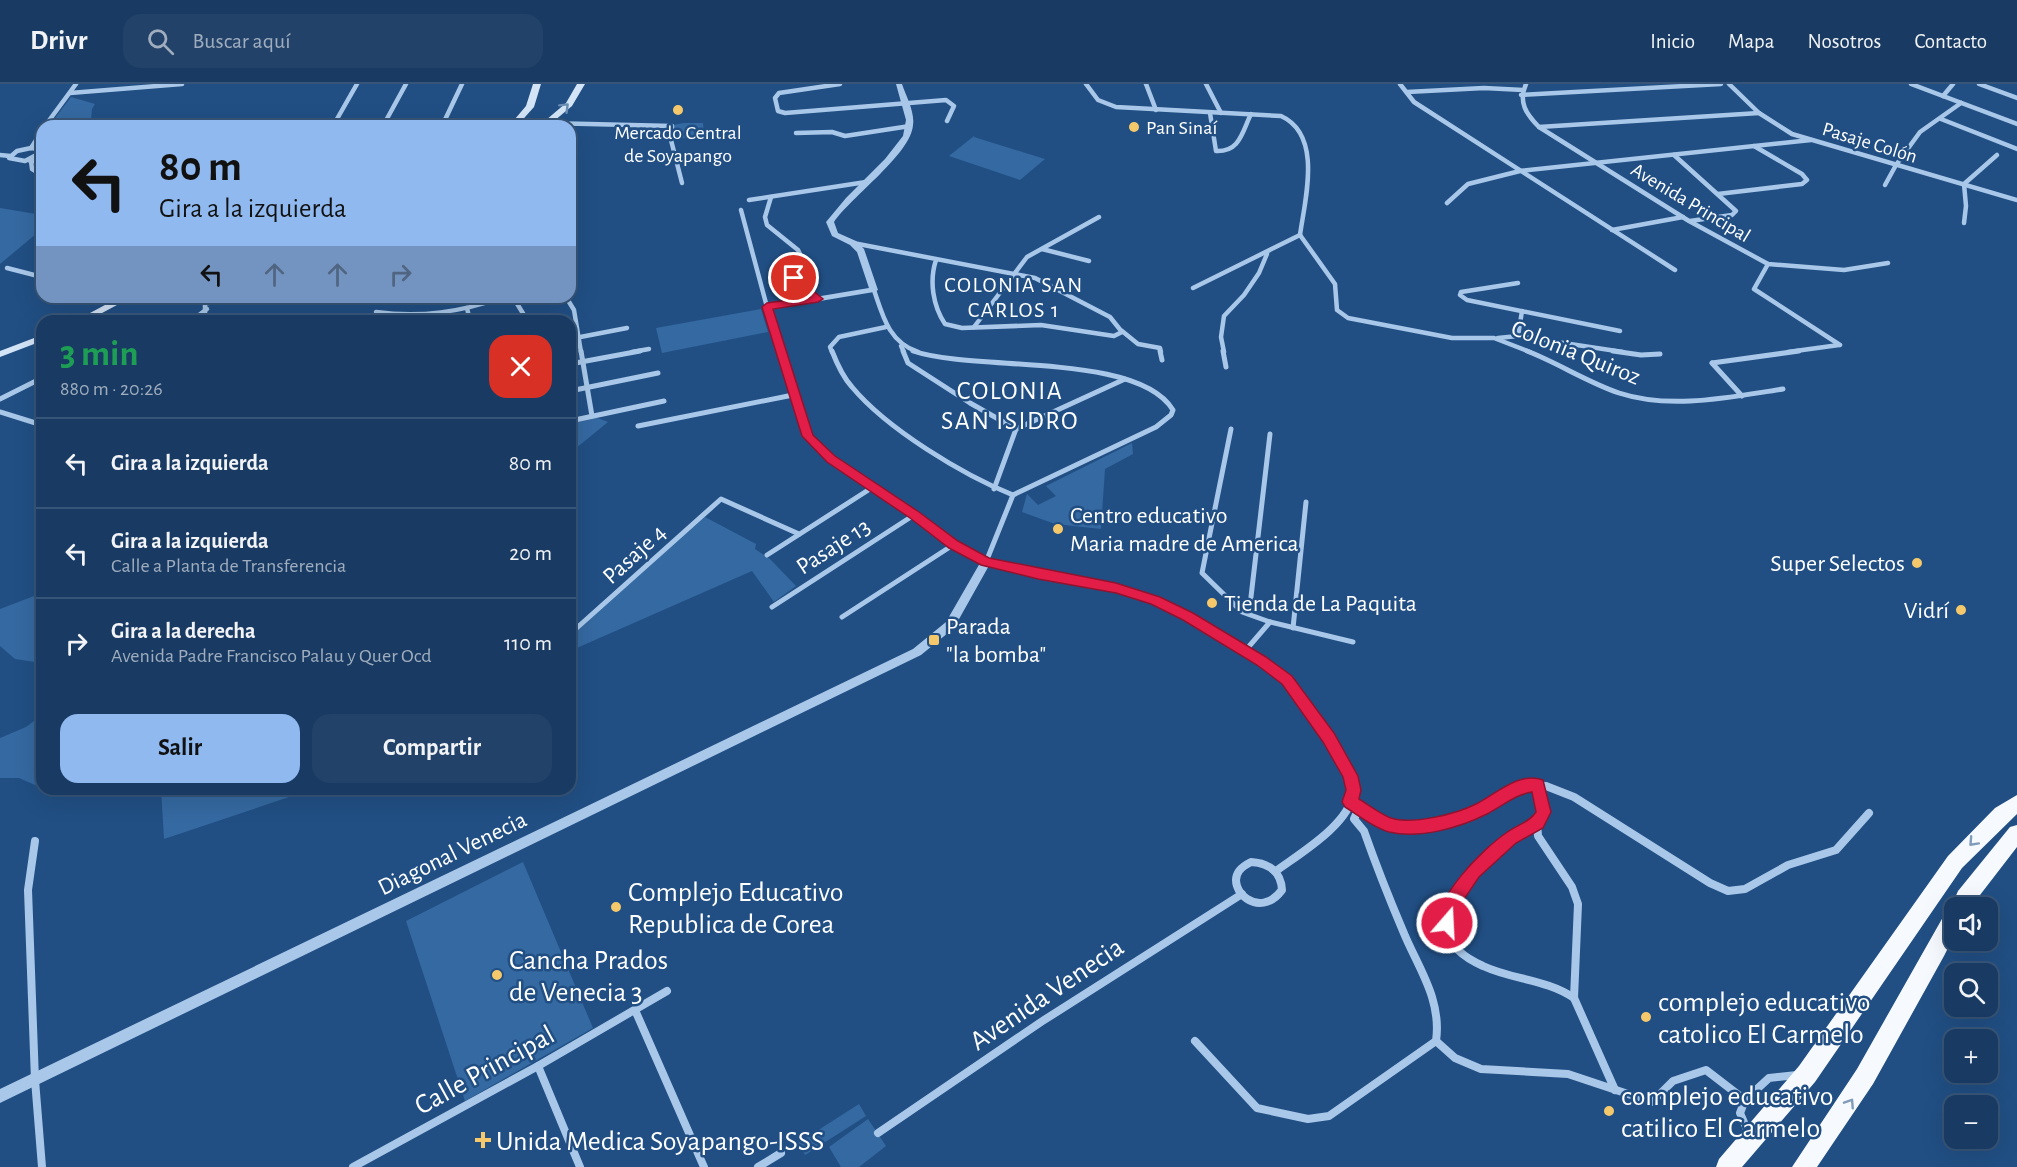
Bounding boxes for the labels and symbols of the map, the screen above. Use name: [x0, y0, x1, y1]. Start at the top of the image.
marker: Mercado Central de Soyapango: [671, 103, 685, 117]
one-way arrow: [557, 104, 568, 115]
place label: Pan Sinaí: [1146, 118, 1217, 138]
street label: Pasaje Colón: [1820, 119, 1920, 167]
marker: Pan Sinaí: [1127, 120, 1141, 134]
place label: Mercado Central de Soyapango: [614, 123, 742, 166]
street label: Avenida Principal: [1627, 159, 1754, 246]
pin: [768, 252, 819, 303]
district label: COLONIA SAN CARLOS 1: [944, 274, 1084, 321]
street label: Colonia Quiroz: [1508, 316, 1644, 390]
district label: COLONIA SAN ISIDRO: [941, 378, 1079, 434]
place label: Centro educativo Maria madre de America: [1070, 504, 1299, 556]
street label: Pasaje 13: [792, 514, 875, 579]
street label: Pasaje 4: [598, 520, 671, 589]
marker: Centro educativo Maria madre de America: [1051, 522, 1065, 536]
place label: Super Selectos: [1770, 552, 1905, 576]
marker: Super Selectos: [1910, 556, 1924, 570]
place label: Tienda de La Paquita: [1224, 592, 1417, 616]
marker: Tienda de La Paquita: [1205, 596, 1219, 610]
place label: Vidrí: [1904, 599, 1949, 623]
marker: Vidrí: [1954, 603, 1968, 617]
place label: Parada "la bomba": [946, 615, 1046, 667]
marker: Parada "la bomba": [927, 633, 941, 647]
street label: Diagonal Venecia: [374, 808, 531, 900]
one-way arrow: [1970, 834, 1981, 845]
place label: Complejo Educativo Republica de Corea: [628, 879, 844, 939]
position arrow: [1415, 891, 1479, 955]
marker: Complejo Educativo Republica de Corea: [609, 900, 623, 914]
street label: Avenida Venecia: [965, 933, 1129, 1056]
place label: Cancha Prados de Venecia 3: [509, 947, 668, 1007]
marker: Cancha Prados de Venecia 3: [490, 968, 504, 982]
place label: complejo educativo catolico El Carmelo: [1658, 989, 1871, 1049]
marker: complejo educativo catolico El Carmelo: [1639, 1010, 1653, 1024]
street label: Calle Principal: [410, 1021, 560, 1121]
place label: complejo educativo catilico El Carmelo: [1621, 1083, 1834, 1143]
one-way arrow: [1842, 1099, 1854, 1109]
marker: complejo educativo catilico El Carmelo: [1602, 1104, 1616, 1118]
place label: Unida Medica Soyapango-ISSS: [496, 1128, 824, 1156]
marker: Unida Medica Soyapango-ISSS: [474, 1131, 492, 1149]

